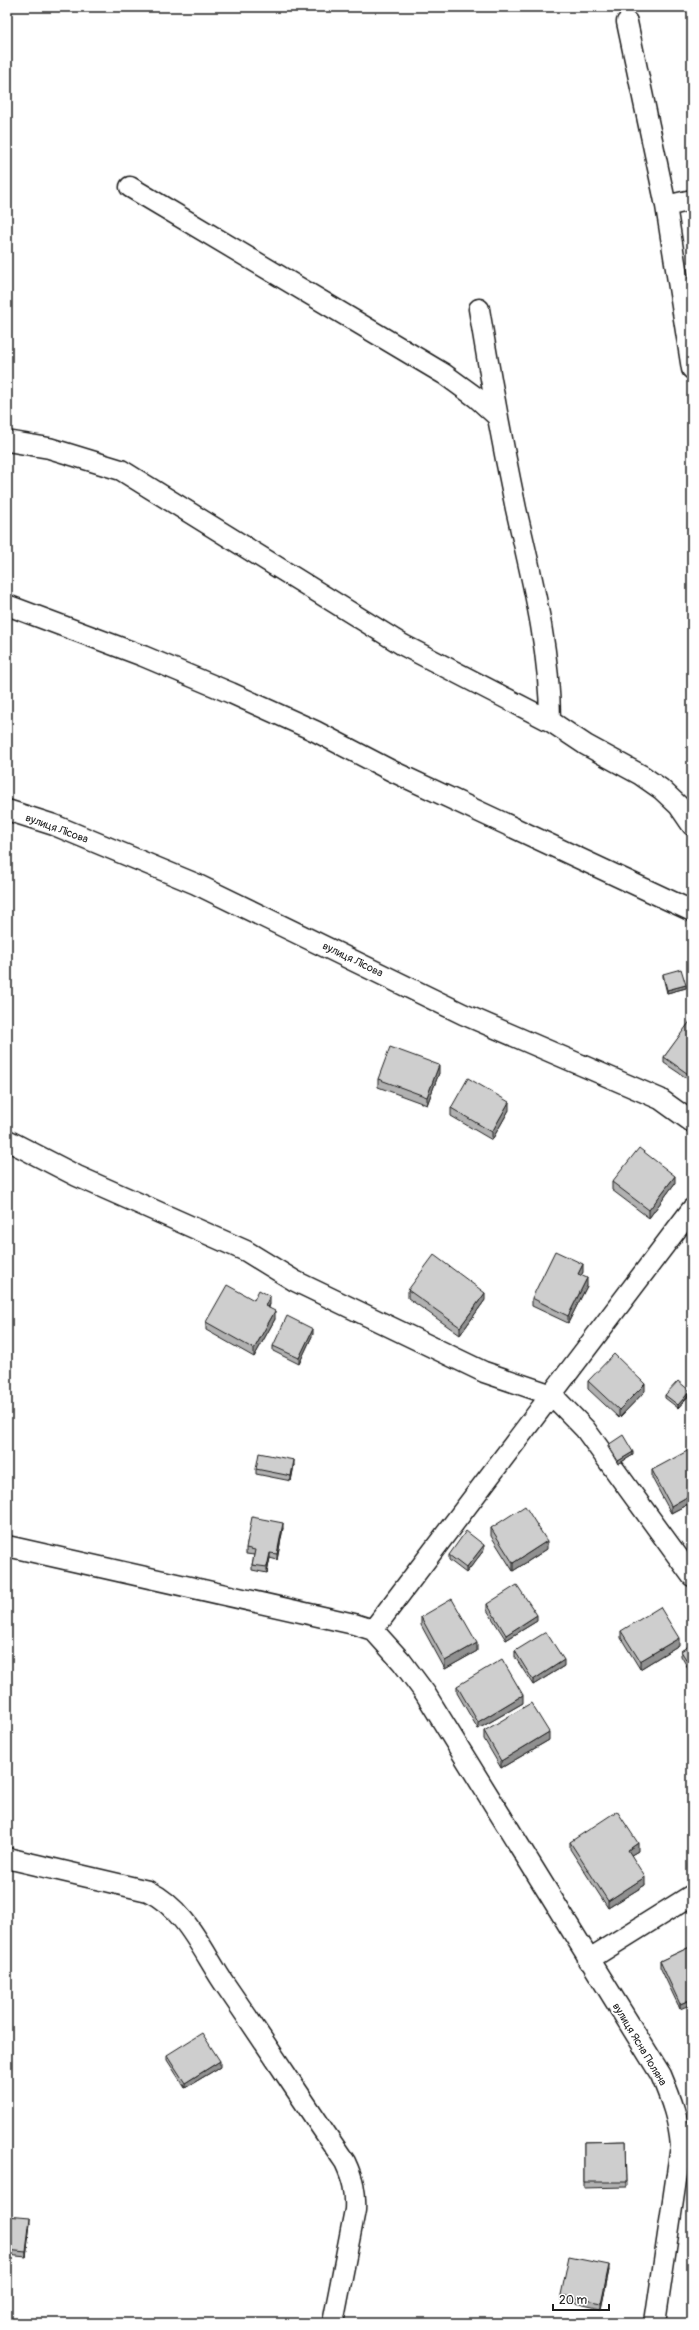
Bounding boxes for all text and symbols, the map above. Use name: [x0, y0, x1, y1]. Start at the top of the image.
street label: вулиця Лісова: [24, 811, 90, 846]
street label: вулиця Лісова: [320, 939, 385, 980]
street label: вулиця Ясна Поляна: [610, 2001, 669, 2088]
scale bar: [553, 2286, 609, 2312]
text: 20 m: [559, 2293, 588, 2308]

